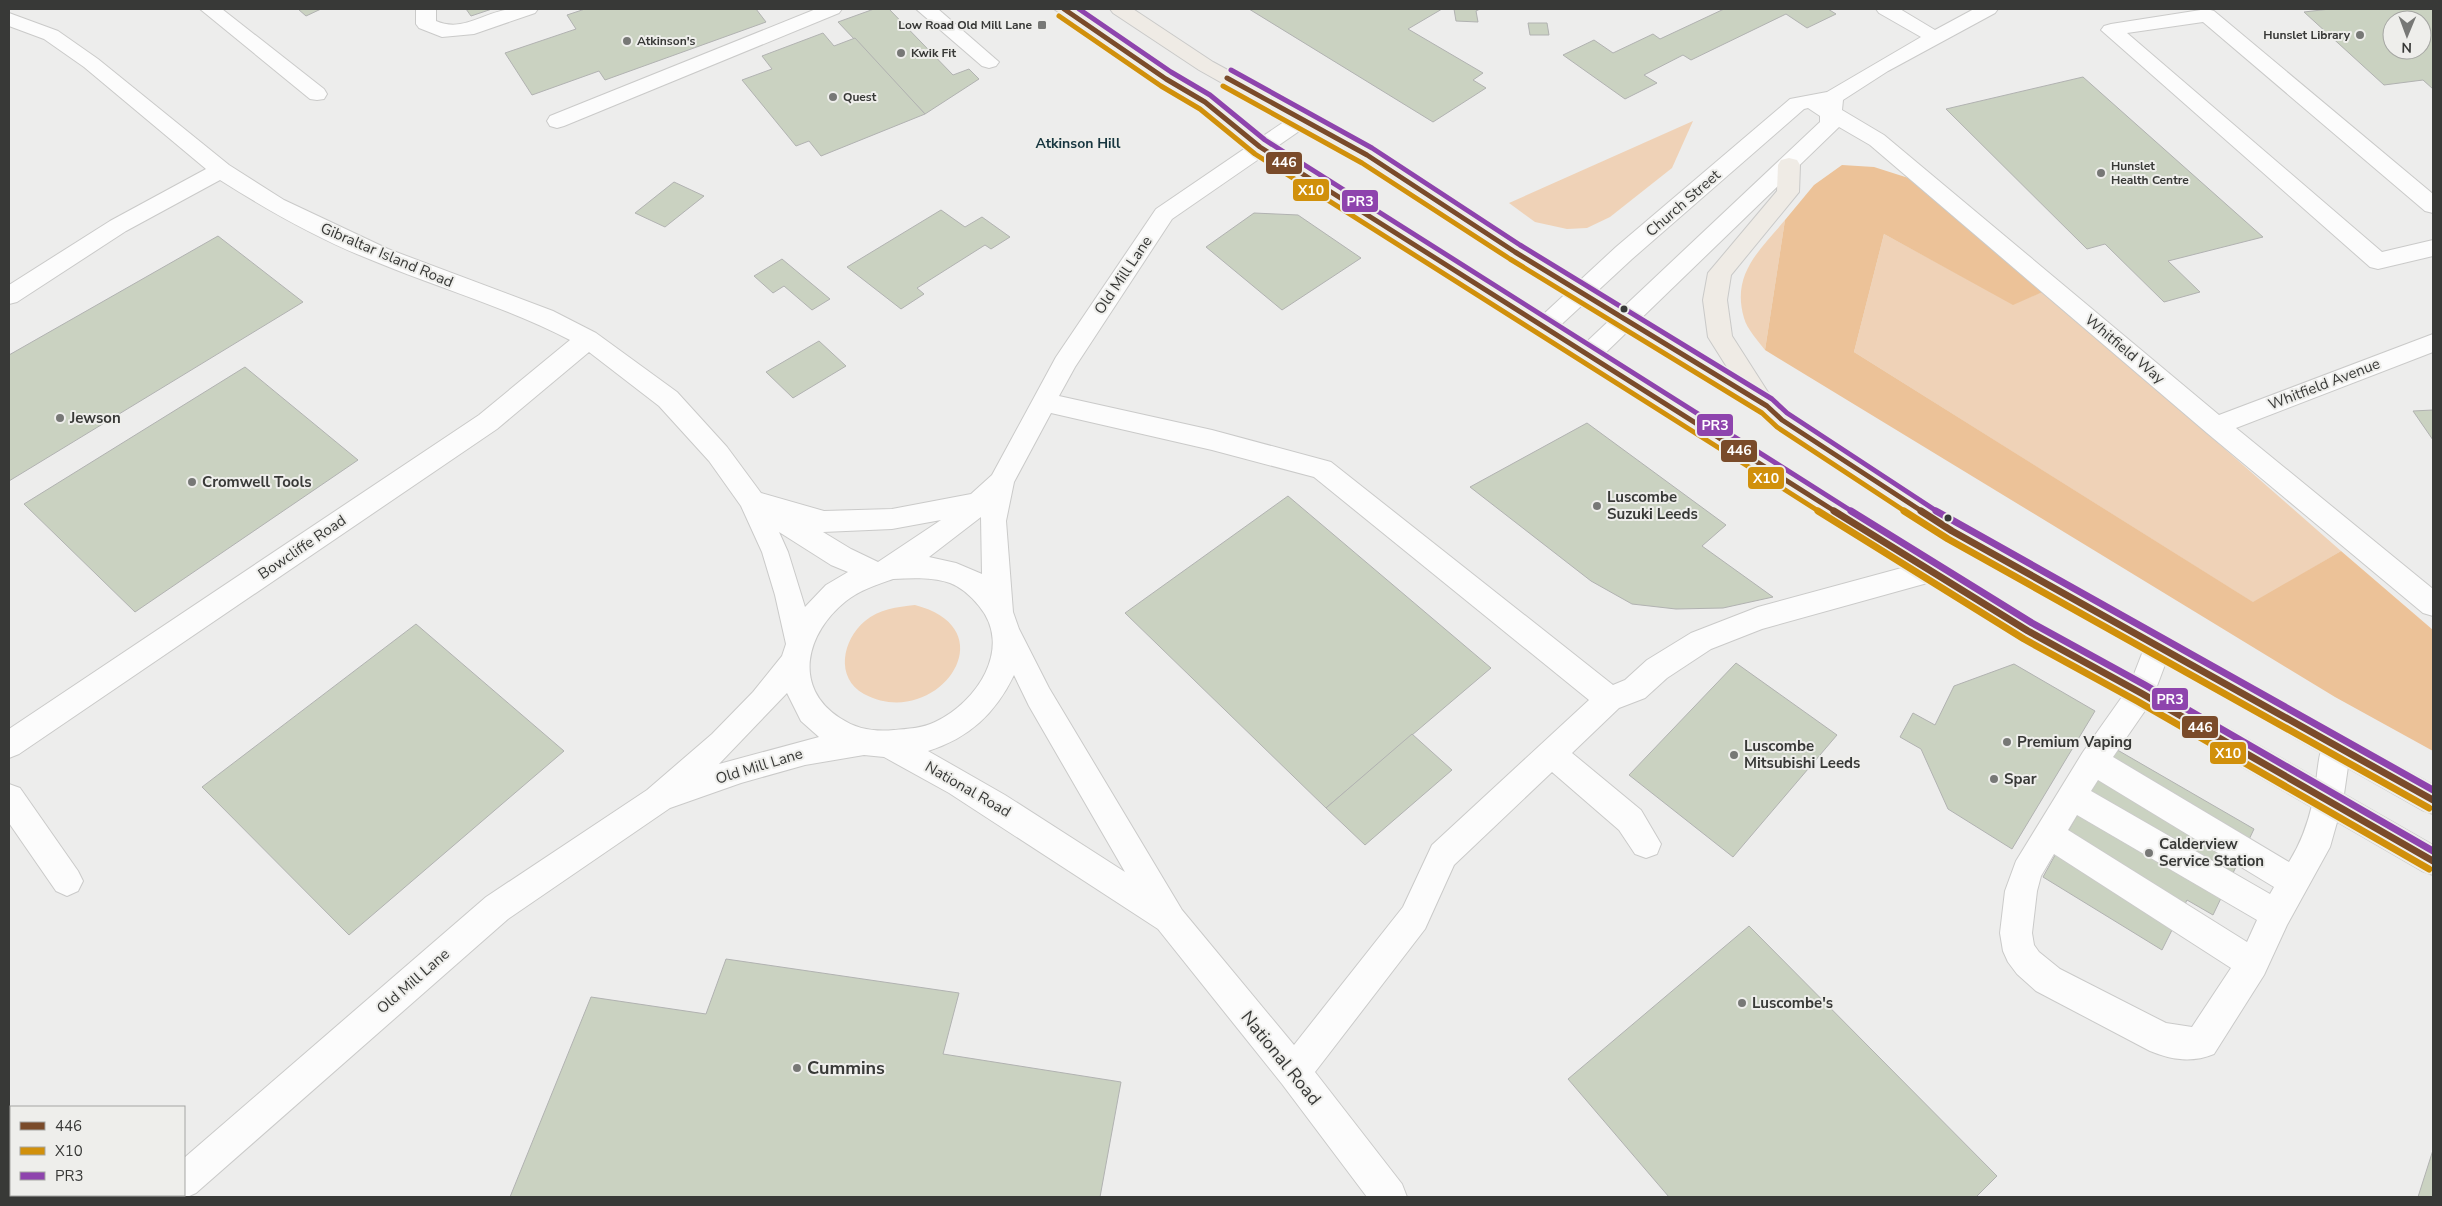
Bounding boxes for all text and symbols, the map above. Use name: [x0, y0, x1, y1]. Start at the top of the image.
north arrow: [2382, 10, 2432, 60]
place label: Low Road Old Mill Lane: [898, 17, 1032, 33]
marker: Low Road Old Mill Lane: [1036, 19, 1048, 31]
place label: Hunslet Library: [2263, 27, 2351, 43]
marker: Hunslet Library: [2354, 29, 2366, 41]
place label: Atkinson's: [637, 33, 696, 49]
marker: Atkinson's: [621, 35, 633, 47]
text: N: [2401, 38, 2412, 57]
place label: Kwik Fit: [911, 45, 956, 61]
marker: Kwik Fit: [895, 47, 907, 59]
place label: Quest: [843, 89, 877, 105]
marker: Quest: [827, 91, 839, 103]
district label: Atkinson Hill: [1035, 134, 1121, 153]
line badge: 446: [1265, 151, 1303, 175]
text: 446: [1271, 153, 1297, 172]
place label: Hunslet Health Centre: [2111, 158, 2189, 188]
street label: Church Street: [1642, 165, 1725, 241]
marker: Hunslet Health Centre: [2095, 167, 2107, 179]
line badge: X10: [1292, 178, 1330, 202]
text: X10: [1297, 181, 1324, 200]
line badge: PR3: [1341, 189, 1379, 213]
text: PR3: [1346, 192, 1374, 211]
street label: Gibraltar Island Road: [317, 218, 457, 292]
street label: Old Mill Lane: [1090, 232, 1156, 318]
unlabelled marker: [1619, 304, 1629, 314]
street label: Whitfield Way: [2081, 310, 2169, 388]
street label: Whitfield Avenue: [2265, 353, 2383, 415]
place label: Jewson: [69, 408, 121, 428]
marker: Jewson: [54, 412, 66, 424]
line badge: PR3: [1696, 413, 1734, 437]
text: PR3: [1701, 416, 1729, 435]
line badge: 446: [1720, 439, 1758, 463]
text: 446: [1726, 441, 1752, 460]
line badge: X10: [1747, 466, 1785, 490]
text: X10: [1752, 469, 1779, 488]
place label: Cromwell Tools: [202, 472, 312, 492]
marker: Cromwell Tools: [186, 476, 198, 488]
place label: Luscombe Suzuki Leeds: [1607, 487, 1698, 524]
marker: Luscombe Suzuki Leeds: [1591, 500, 1603, 512]
street label: Bowcliffe Road: [254, 510, 350, 584]
unlabelled marker: [1943, 513, 1953, 523]
line badge: PR3: [2151, 687, 2189, 711]
text: PR3: [2156, 690, 2184, 709]
line badge: 446: [2181, 715, 2219, 739]
text: 446: [2187, 718, 2213, 737]
place label: Premium Vaping: [2017, 732, 2132, 752]
place label: Luscombe Mitsubishi Leeds: [1744, 736, 1860, 773]
marker: Premium Vaping: [2001, 736, 2013, 748]
line badge: X10: [2209, 741, 2247, 765]
street label: Old Mill Lane: [713, 743, 805, 789]
text: X10: [2214, 744, 2241, 763]
marker: Luscombe Mitsubishi Leeds: [1728, 749, 1740, 761]
street label: National Road: [922, 756, 1014, 822]
place label: Spar: [2004, 769, 2037, 789]
marker: Spar: [1988, 773, 2000, 785]
place label: Calderview Service Station: [2159, 834, 2264, 871]
marker: Calderview Service Station: [2143, 847, 2155, 859]
street label: Old Mill Lane: [372, 944, 454, 1018]
place label: Luscombe's: [1752, 993, 1833, 1013]
marker: Luscombe's: [1736, 997, 1748, 1009]
street label: National Road: [1236, 1006, 1326, 1110]
place label: Cummins: [807, 1056, 885, 1080]
marker: Cummins: [791, 1062, 803, 1074]
legend: [10, 1106, 185, 1196]
text: 446: [55, 1116, 82, 1136]
text: X10: [55, 1141, 83, 1161]
text: PR3: [55, 1166, 84, 1186]

